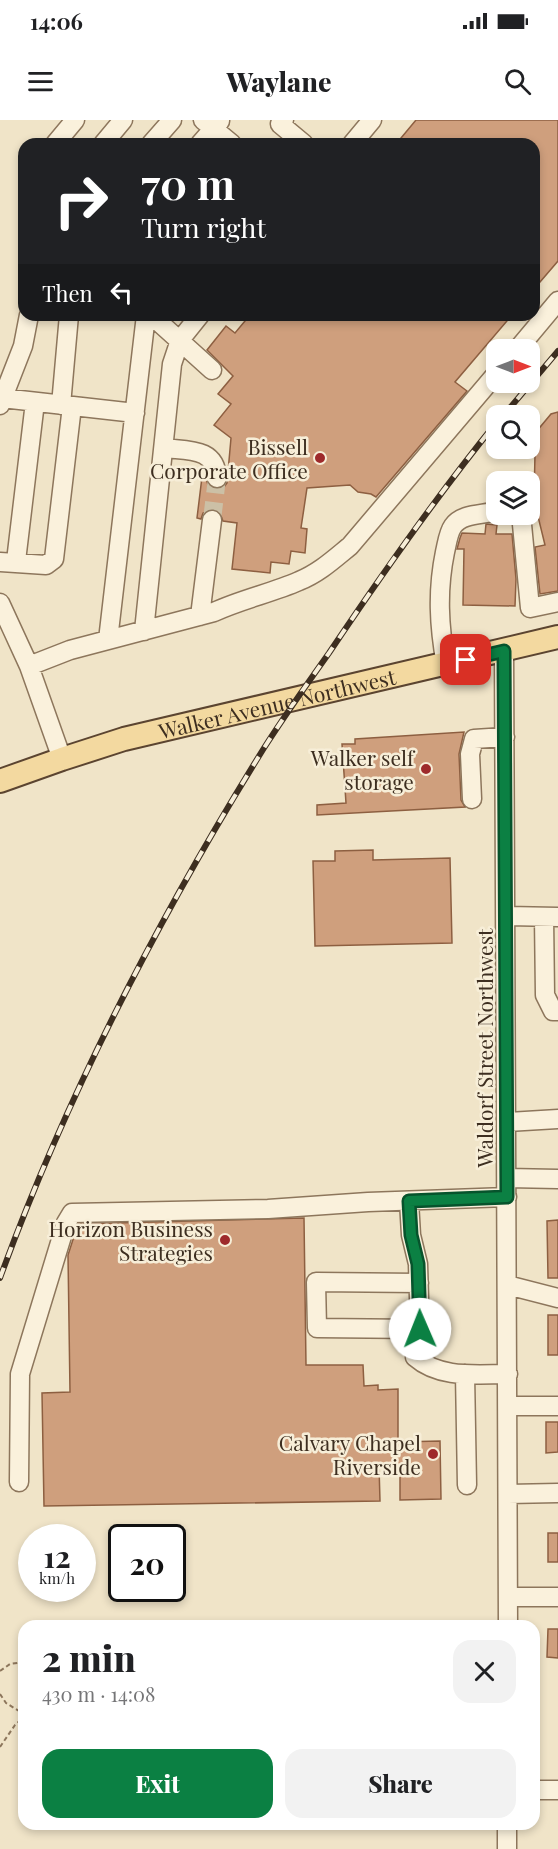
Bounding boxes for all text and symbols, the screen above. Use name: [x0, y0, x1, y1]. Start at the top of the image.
text: 14:06: [30, 6, 83, 36]
text: Waylane: [226, 63, 332, 99]
icon: menu: [24, 65, 57, 98]
icon: search: [501, 65, 534, 98]
text: 70 m: [141, 155, 235, 211]
icon: right: [42, 162, 120, 240]
text: Turn right: [141, 209, 266, 245]
icon: left: [105, 276, 138, 309]
text: Then: [42, 278, 93, 308]
north arrow: [486, 339, 540, 393]
map controls: [486, 339, 540, 525]
button: search: [486, 405, 540, 459]
place label: Bissell Corporate Office: [150, 432, 308, 484]
marker: Bissell Corporate Office: [313, 451, 327, 465]
button: layers: [486, 471, 540, 525]
pin: [440, 634, 491, 685]
icon: arrive: [449, 643, 482, 676]
street label: Walker Avenue Northwest: [155, 662, 399, 745]
place label: Walker self storage: [310, 743, 416, 795]
marker: Walker self storage: [419, 762, 433, 776]
street label: Waldorf Street Northwest: [470, 928, 498, 1168]
place label: Horizon Business Strategies: [48, 1214, 213, 1266]
marker: Horizon Business Strategies: [218, 1233, 232, 1247]
position arrow: [388, 1297, 452, 1361]
place label: Calvary Chapel Riverside: [279, 1428, 421, 1480]
marker: Calvary Chapel Riverside: [426, 1447, 440, 1461]
speed limit sign: 20: [108, 1524, 186, 1602]
text: 12: [43, 1536, 71, 1576]
text: km/h: [39, 1568, 75, 1588]
text: 2 min: [42, 1633, 136, 1681]
button: close: [453, 1640, 516, 1703]
text: 430 m · 14:08: [42, 1680, 156, 1707]
button: Exit: [42, 1749, 273, 1818]
button: Share: [285, 1749, 516, 1818]

